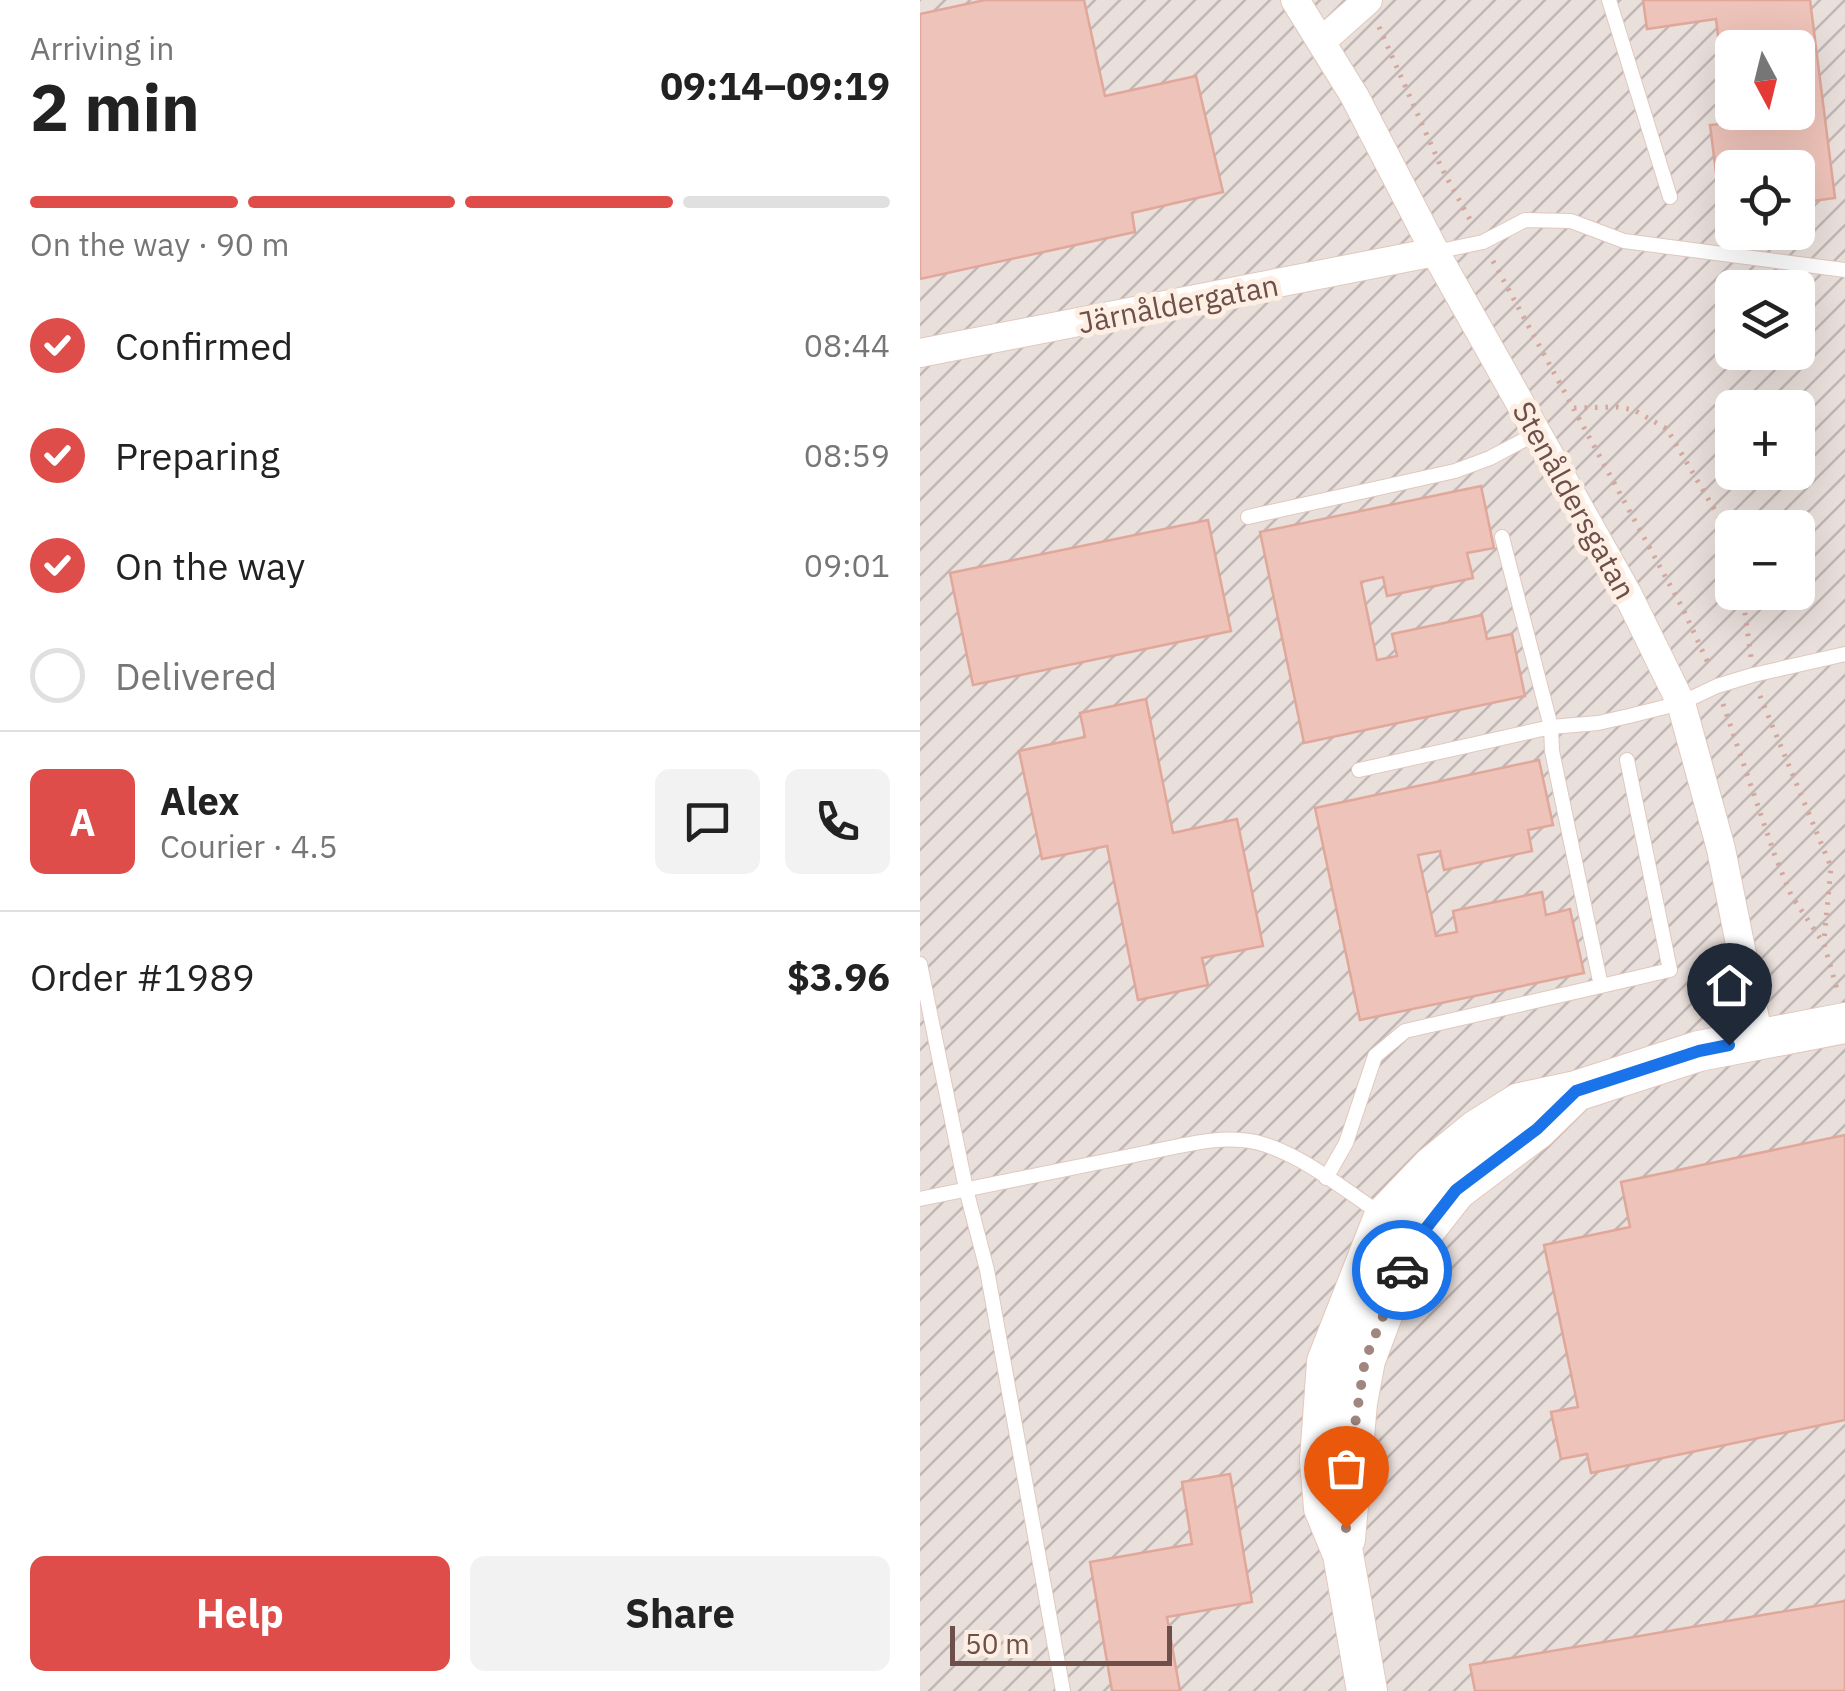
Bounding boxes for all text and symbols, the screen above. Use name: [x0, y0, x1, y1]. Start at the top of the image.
text: Arriving in: [30, 27, 175, 69]
north arrow: [1715, 30, 1815, 130]
map controls: [1715, 30, 1815, 610]
text: 09:14–09:19: [660, 61, 890, 110]
text: 2 min: [30, 64, 200, 149]
button: locate: [1715, 150, 1815, 250]
text: On the way · 90 m: [30, 223, 290, 265]
street label: Järnåldergatan: [1075, 264, 1281, 342]
button: layers: [1715, 270, 1815, 370]
icon: check: [30, 318, 85, 373]
text: Confirmed: [115, 321, 293, 370]
text: 08:44: [804, 324, 890, 366]
button: +: [1715, 390, 1815, 490]
street label: Stenåldersgatan: [1505, 394, 1645, 606]
icon: check: [30, 428, 85, 483]
text: Preparing: [115, 431, 280, 480]
text: 08:59: [804, 434, 890, 476]
button: −: [1715, 510, 1815, 610]
icon: check: [30, 538, 85, 593]
text: On the way: [115, 541, 305, 590]
text: 09:01: [804, 544, 890, 586]
text: Delivered: [115, 651, 277, 700]
button: chat: [655, 769, 760, 874]
button: phone: [785, 769, 890, 874]
text: Alex: [160, 776, 240, 825]
text: A: [69, 797, 96, 846]
text: Courier · 4.5: [160, 825, 338, 867]
pin: [1687, 943, 1772, 1046]
text: Order #1989: [30, 952, 255, 1001]
text: $3.96: [787, 952, 890, 1001]
icon: home: [1702, 958, 1757, 1013]
courier: [1352, 1220, 1452, 1320]
icon: car: [1375, 1243, 1430, 1298]
pin: [1304, 1426, 1389, 1529]
icon: bag: [1319, 1441, 1374, 1496]
button: Help: [30, 1556, 450, 1671]
button: Share: [470, 1556, 890, 1671]
scale bar: [950, 1621, 1172, 1666]
text: 50 m: [965, 1625, 1030, 1662]

